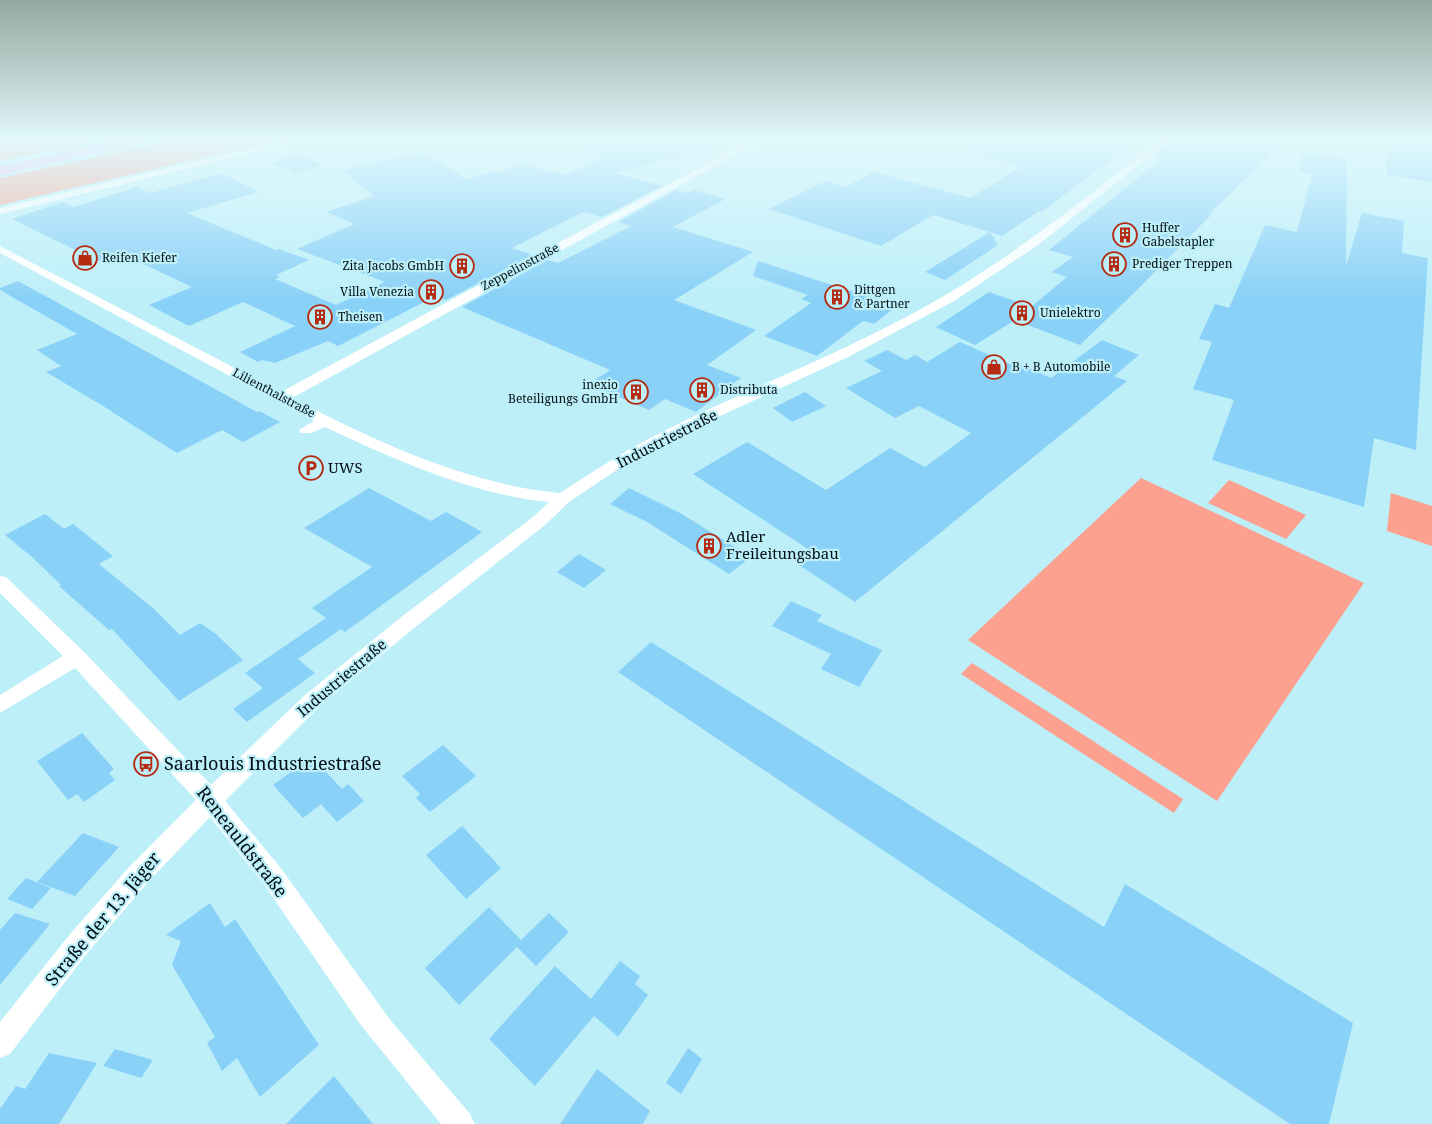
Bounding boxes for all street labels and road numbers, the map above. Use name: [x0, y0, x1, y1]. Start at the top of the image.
street label: Zeppelinstraße: [478, 239, 562, 294]
street label: Lilienthalstraße: [230, 364, 319, 422]
street label: Industriestraße: [613, 404, 720, 472]
street label: Industriestraße: [292, 634, 390, 721]
street label: Reneauldstraße: [192, 781, 294, 902]
street label: Straße der 13. Jäger: [39, 846, 166, 990]

